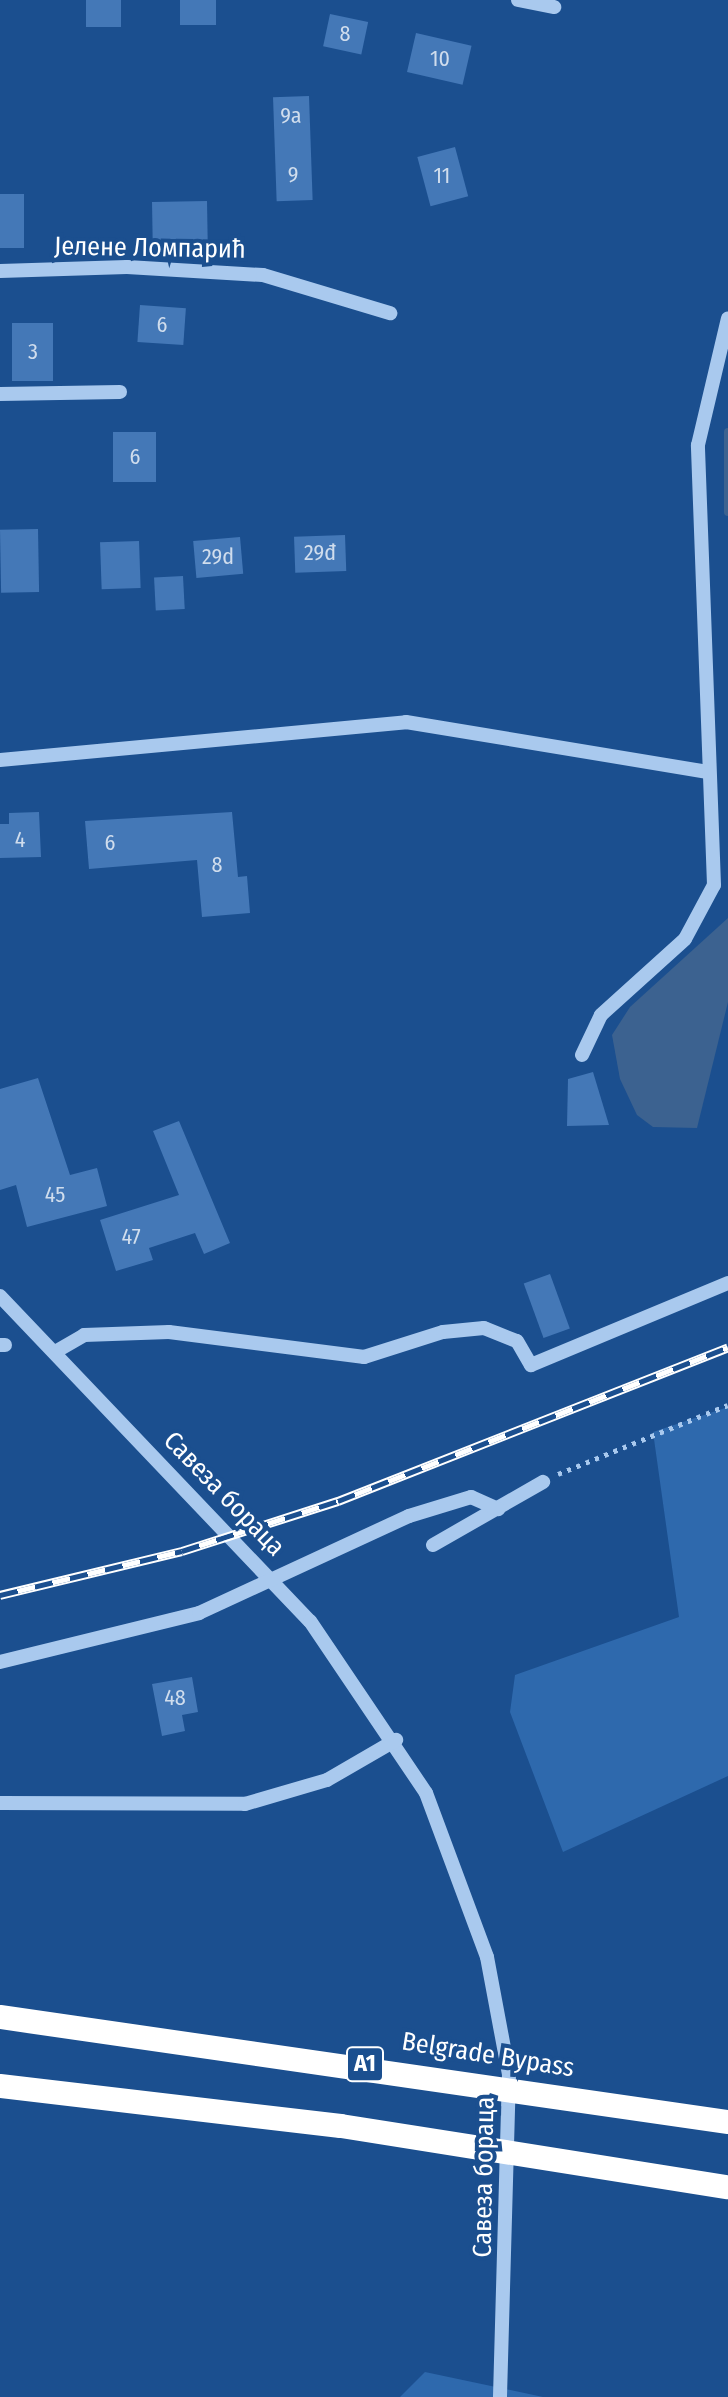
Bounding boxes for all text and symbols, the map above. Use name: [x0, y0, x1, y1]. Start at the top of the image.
house number: 8: [340, 21, 350, 47]
house number: 10: [430, 46, 450, 72]
house number: 9a: [280, 103, 302, 129]
house number: 9: [288, 162, 298, 188]
house number: 11: [434, 163, 450, 189]
street label: Јелене Ломпарић: [54, 231, 246, 265]
house number: 6: [157, 312, 167, 338]
house number: 3: [28, 339, 38, 365]
house number: 6: [130, 444, 140, 470]
house number: 29đ: [304, 540, 336, 566]
house number: 29d: [202, 544, 234, 570]
house number: 4: [15, 827, 25, 853]
house number: 6: [105, 830, 115, 856]
house number: 8: [212, 852, 222, 878]
house number: 45: [45, 1182, 65, 1208]
house number: 47: [121, 1224, 141, 1250]
street label: Савеза бораца: [157, 1425, 291, 1563]
house number: 48: [164, 1685, 186, 1711]
street label: Belgrade Bypass: [400, 2026, 576, 2084]
road number: A1: [345, 2044, 385, 2084]
street label: Савеза бораца: [467, 2096, 501, 2258]

